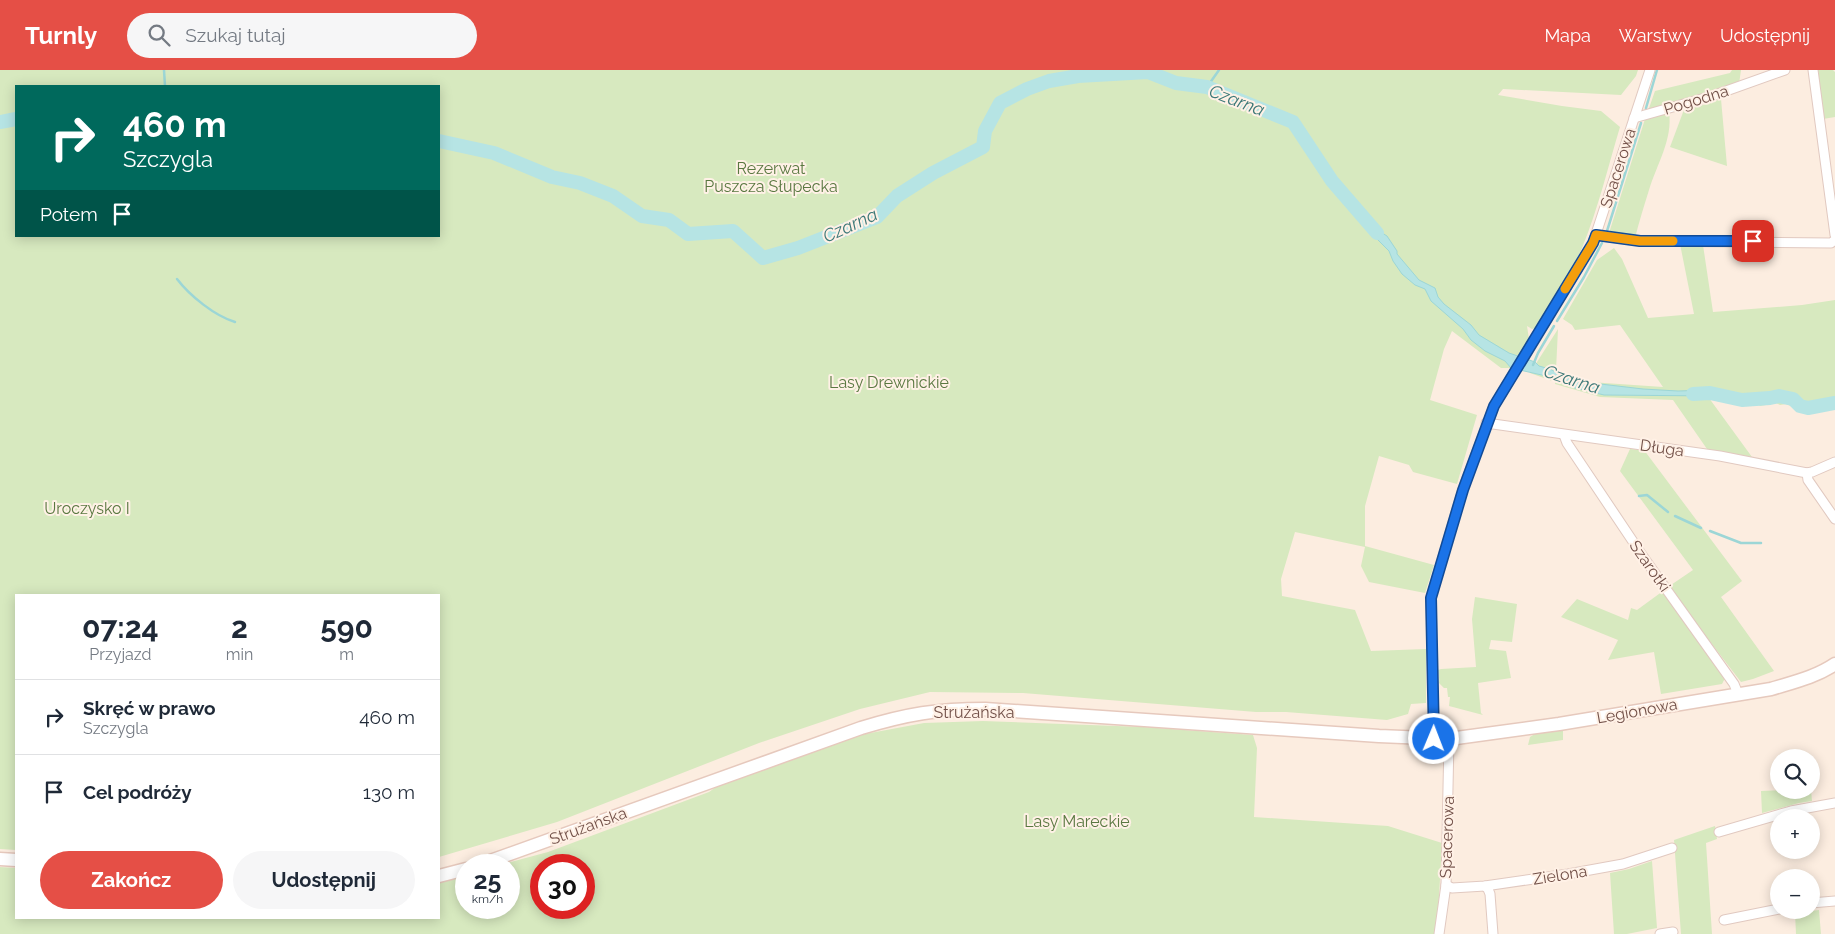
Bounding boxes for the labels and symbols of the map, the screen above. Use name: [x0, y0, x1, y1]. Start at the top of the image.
water label: Czarna: [1206, 80, 1268, 120]
street label: Pogodna: [1661, 81, 1731, 119]
street label: Spacerowa: [1596, 126, 1640, 210]
park label: Rezerwat Puszcza Słupecka: [704, 159, 838, 196]
water label: Czarna: [819, 203, 881, 247]
pin: [1732, 220, 1774, 262]
water label: Czarna: [1541, 360, 1603, 398]
park label: Lasy Drewnickie: [829, 373, 949, 392]
street label: Długa: [1639, 436, 1685, 460]
park label: Uroczysko I: [44, 499, 130, 518]
street label: Szarotki: [1625, 537, 1675, 595]
street label: Legionowa: [1595, 695, 1679, 727]
street label: Strużańska: [934, 703, 1014, 722]
position arrow: [1407, 712, 1459, 764]
street label: Spacerowa: [1436, 795, 1458, 879]
street label: Strużańska: [547, 803, 629, 849]
park label: Lasy Mareckie: [1024, 812, 1130, 831]
speed limit sign: 30: [530, 854, 595, 919]
street label: Zielona: [1531, 861, 1589, 889]

